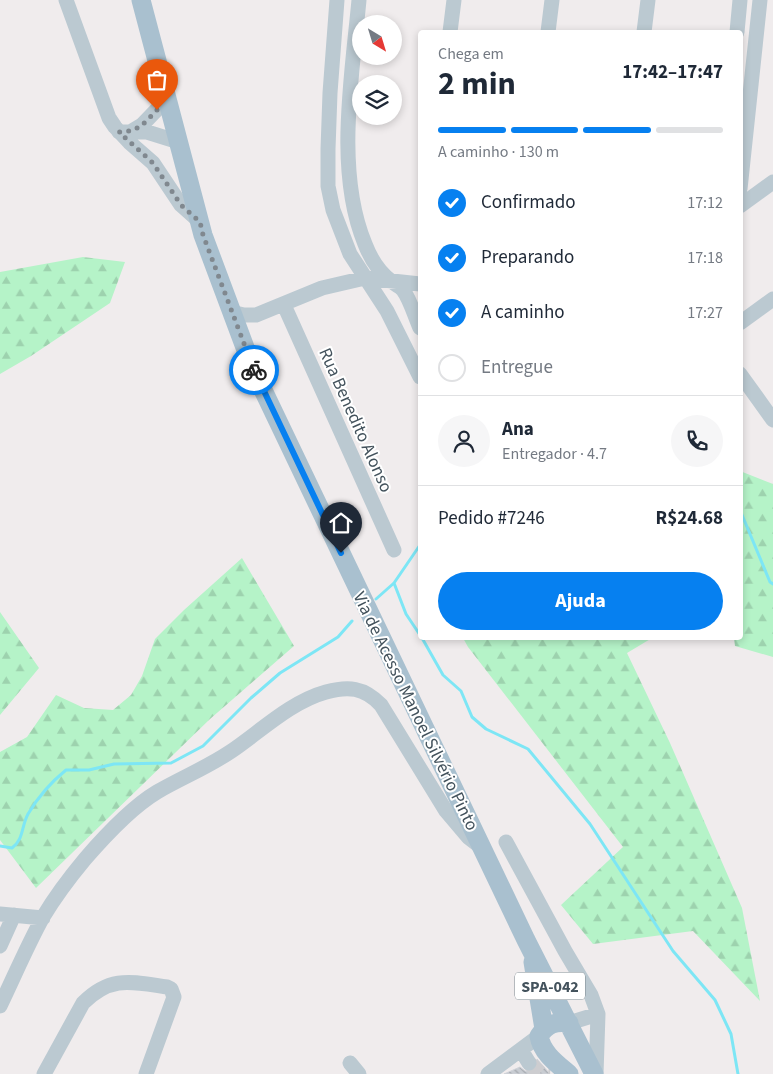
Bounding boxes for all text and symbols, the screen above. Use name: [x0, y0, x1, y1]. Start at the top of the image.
north arrow: [352, 15, 402, 65]
map controls: [352, 15, 402, 125]
text: Chega em: [438, 43, 504, 65]
pin: [136, 59, 178, 110]
text: 17:42–17:47: [622, 59, 723, 86]
text: 2 min: [438, 61, 516, 107]
icon: bag: [143, 66, 171, 94]
button: layers: [352, 75, 402, 125]
text: A caminho · 130 m: [438, 141, 559, 163]
icon: check: [438, 189, 466, 217]
text: Confirmado: [481, 189, 576, 216]
text: 17:12: [687, 192, 723, 214]
icon: check: [438, 244, 466, 272]
text: Preparando: [481, 244, 574, 271]
text: 17:18: [687, 247, 723, 269]
icon: check: [438, 299, 466, 327]
text: A caminho: [481, 299, 565, 326]
text: 17:27: [687, 302, 723, 324]
street label: Rua Benedito Alonso: [312, 344, 399, 496]
courier: [229, 345, 279, 395]
text: Entregue: [481, 354, 553, 381]
icon: bike: [240, 356, 268, 384]
button: person: [438, 415, 490, 467]
button: phone: [671, 415, 723, 467]
text: Ana: [502, 416, 534, 443]
text: Entregador · 4.7: [502, 443, 607, 465]
pin: [320, 502, 362, 553]
text: Pedido #7246: [438, 505, 545, 532]
text: R$24.68: [655, 505, 723, 532]
icon: home: [327, 509, 355, 537]
button: Ajuda: [438, 572, 723, 630]
street label: Via de Acesso Manoel Silvério Pinto: [347, 588, 484, 835]
road number: SPA-042: [515, 972, 585, 999]

